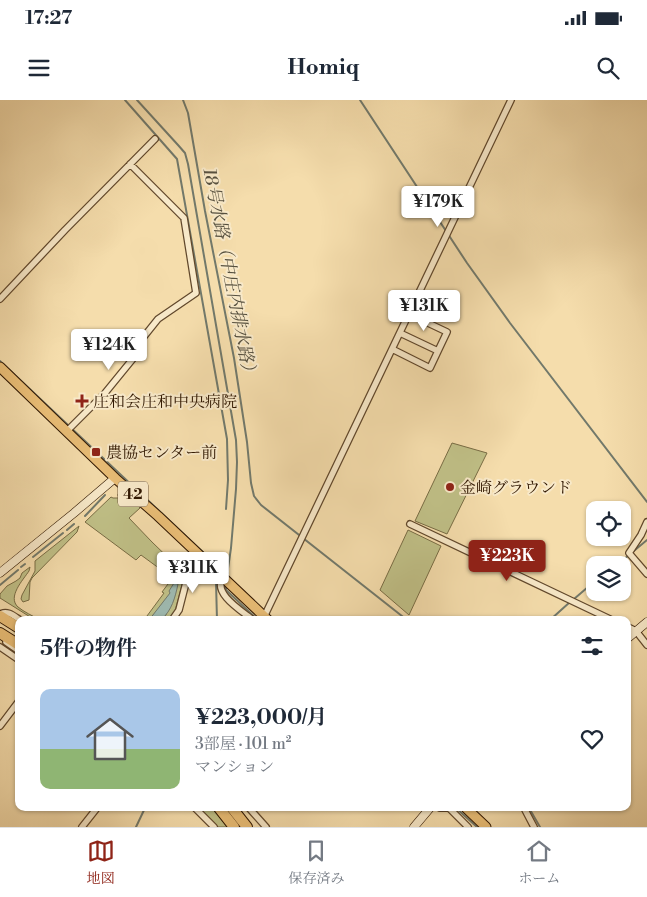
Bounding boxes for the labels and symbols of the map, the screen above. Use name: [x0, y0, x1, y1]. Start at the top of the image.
water label: 18号水路（中庄内排水路）: [198, 166, 261, 382]
pin: ¥179K: [403, 186, 473, 228]
pin: ¥131K: [389, 290, 459, 332]
pin: ¥124K: [74, 328, 144, 371]
place label: 庄和会庄和中央病院: [93, 392, 237, 412]
marker: 庄和会庄和中央病院: [75, 394, 89, 408]
place label: 農協センター前: [106, 443, 217, 463]
marker: 農協センター前: [90, 446, 102, 458]
place label: 金崎グラウンド: [460, 478, 572, 498]
marker: 金崎グラウンド: [444, 481, 456, 493]
road number: 42: [118, 482, 148, 506]
pin: ¥223K: [472, 540, 542, 582]
pin: ¥311K: [158, 552, 228, 594]

